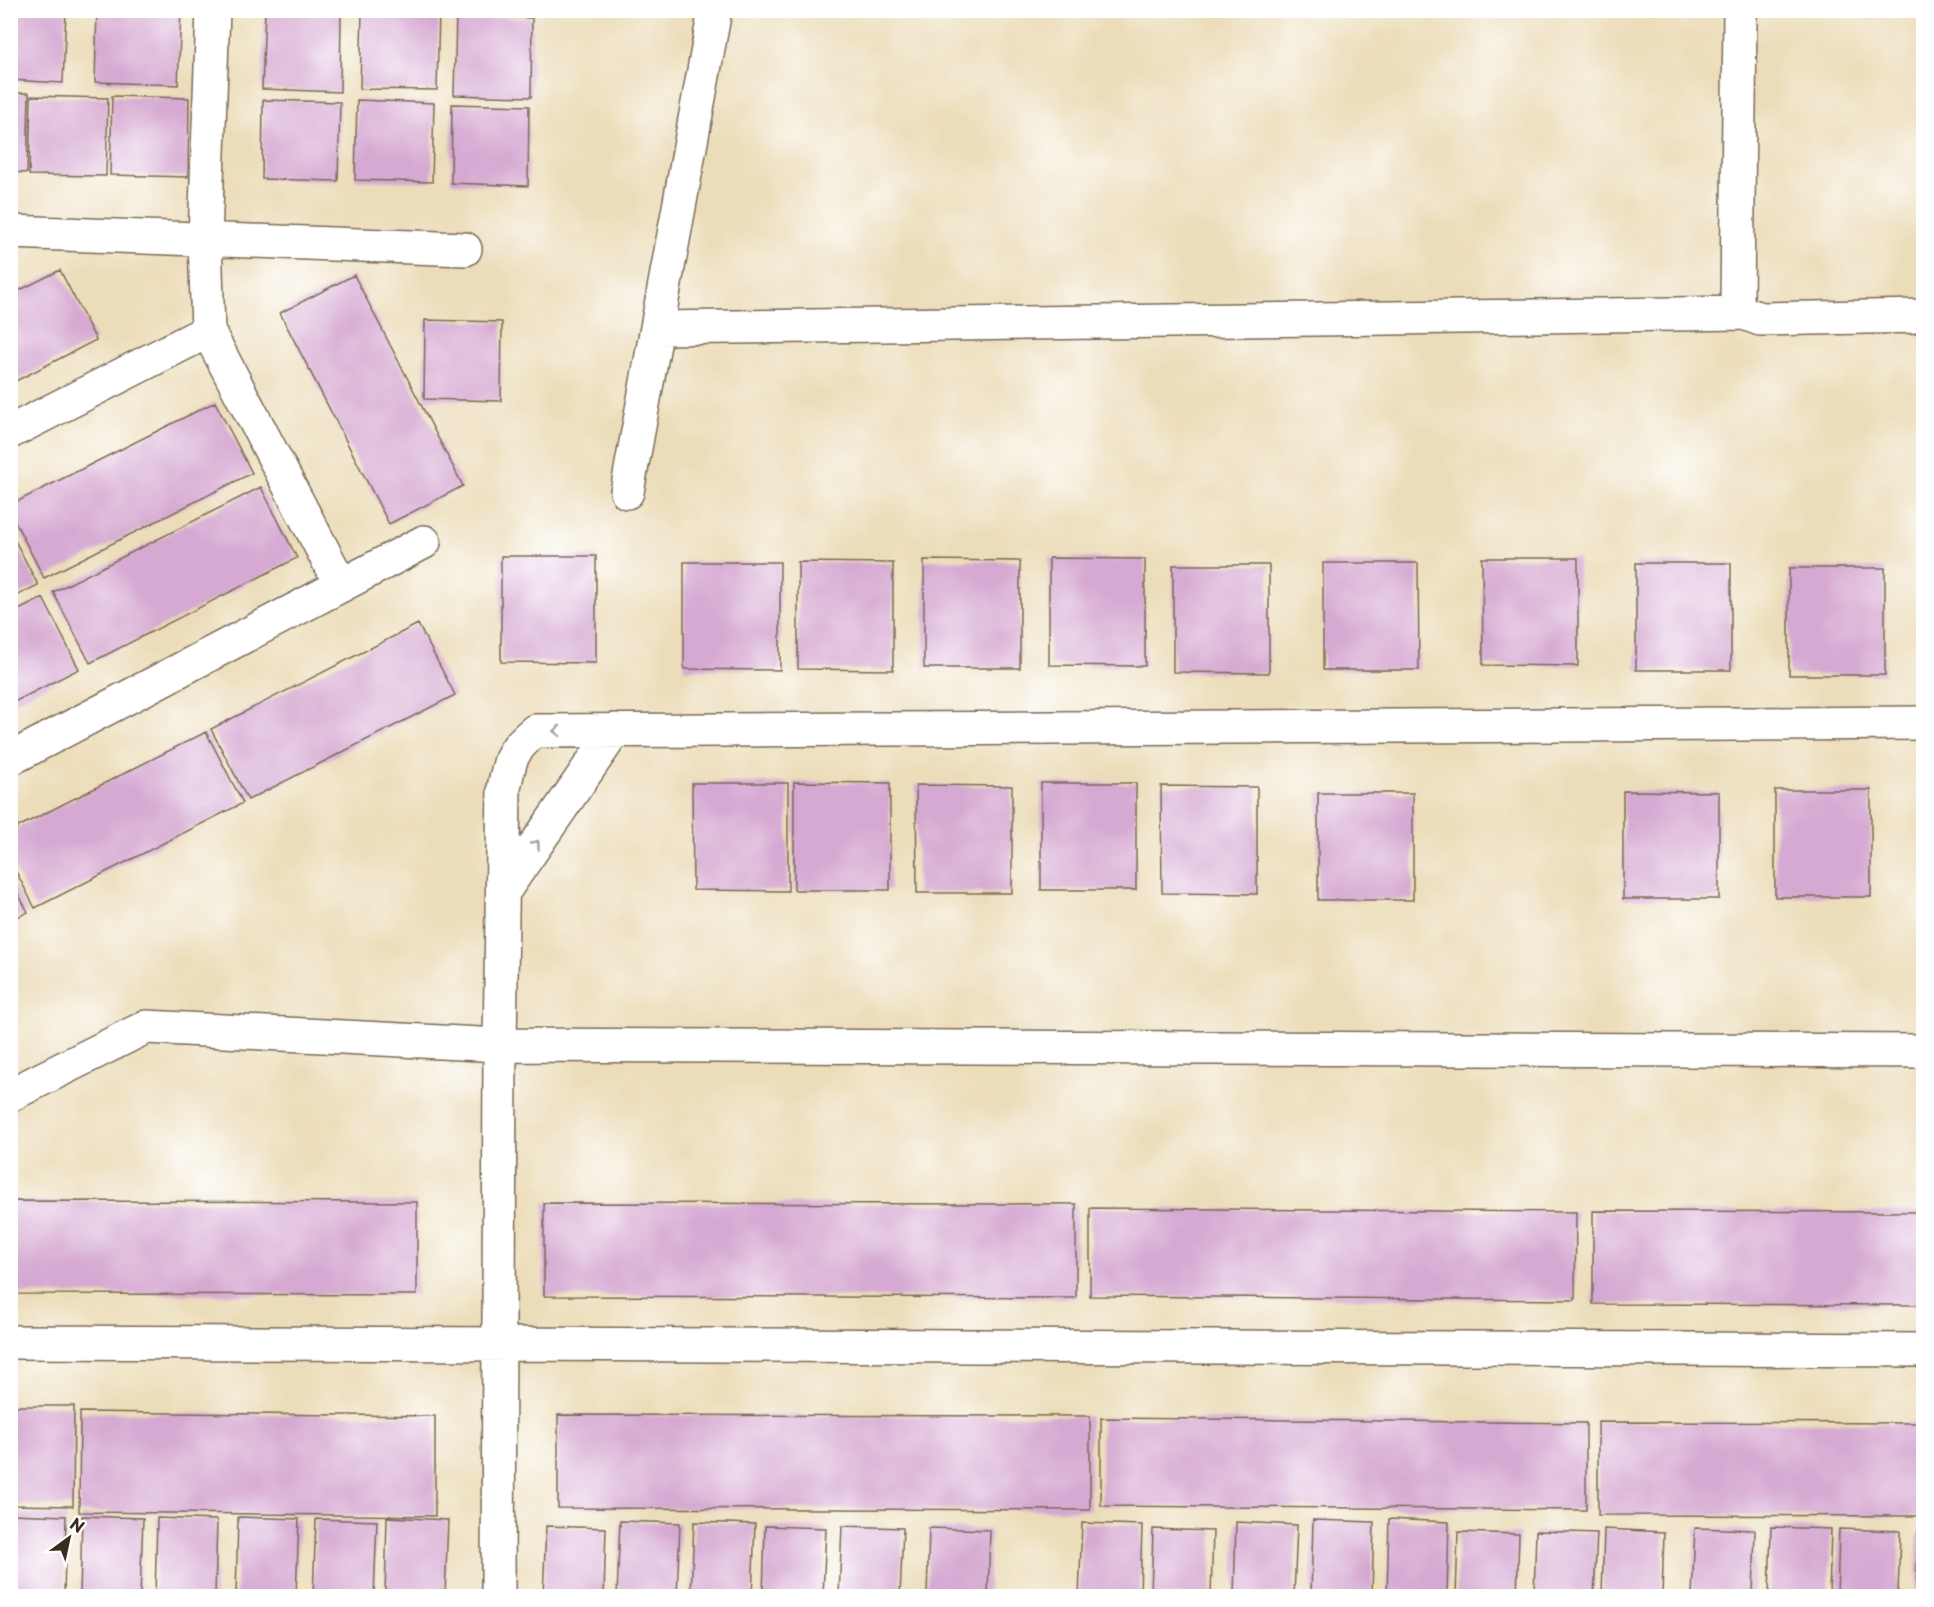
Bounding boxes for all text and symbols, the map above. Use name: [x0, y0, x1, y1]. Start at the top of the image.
one-way arrow: [552, 725, 561, 737]
one-way arrow: [529, 839, 540, 850]
north arrow: [39, 1508, 99, 1568]
text: N: [66, 1511, 90, 1538]

